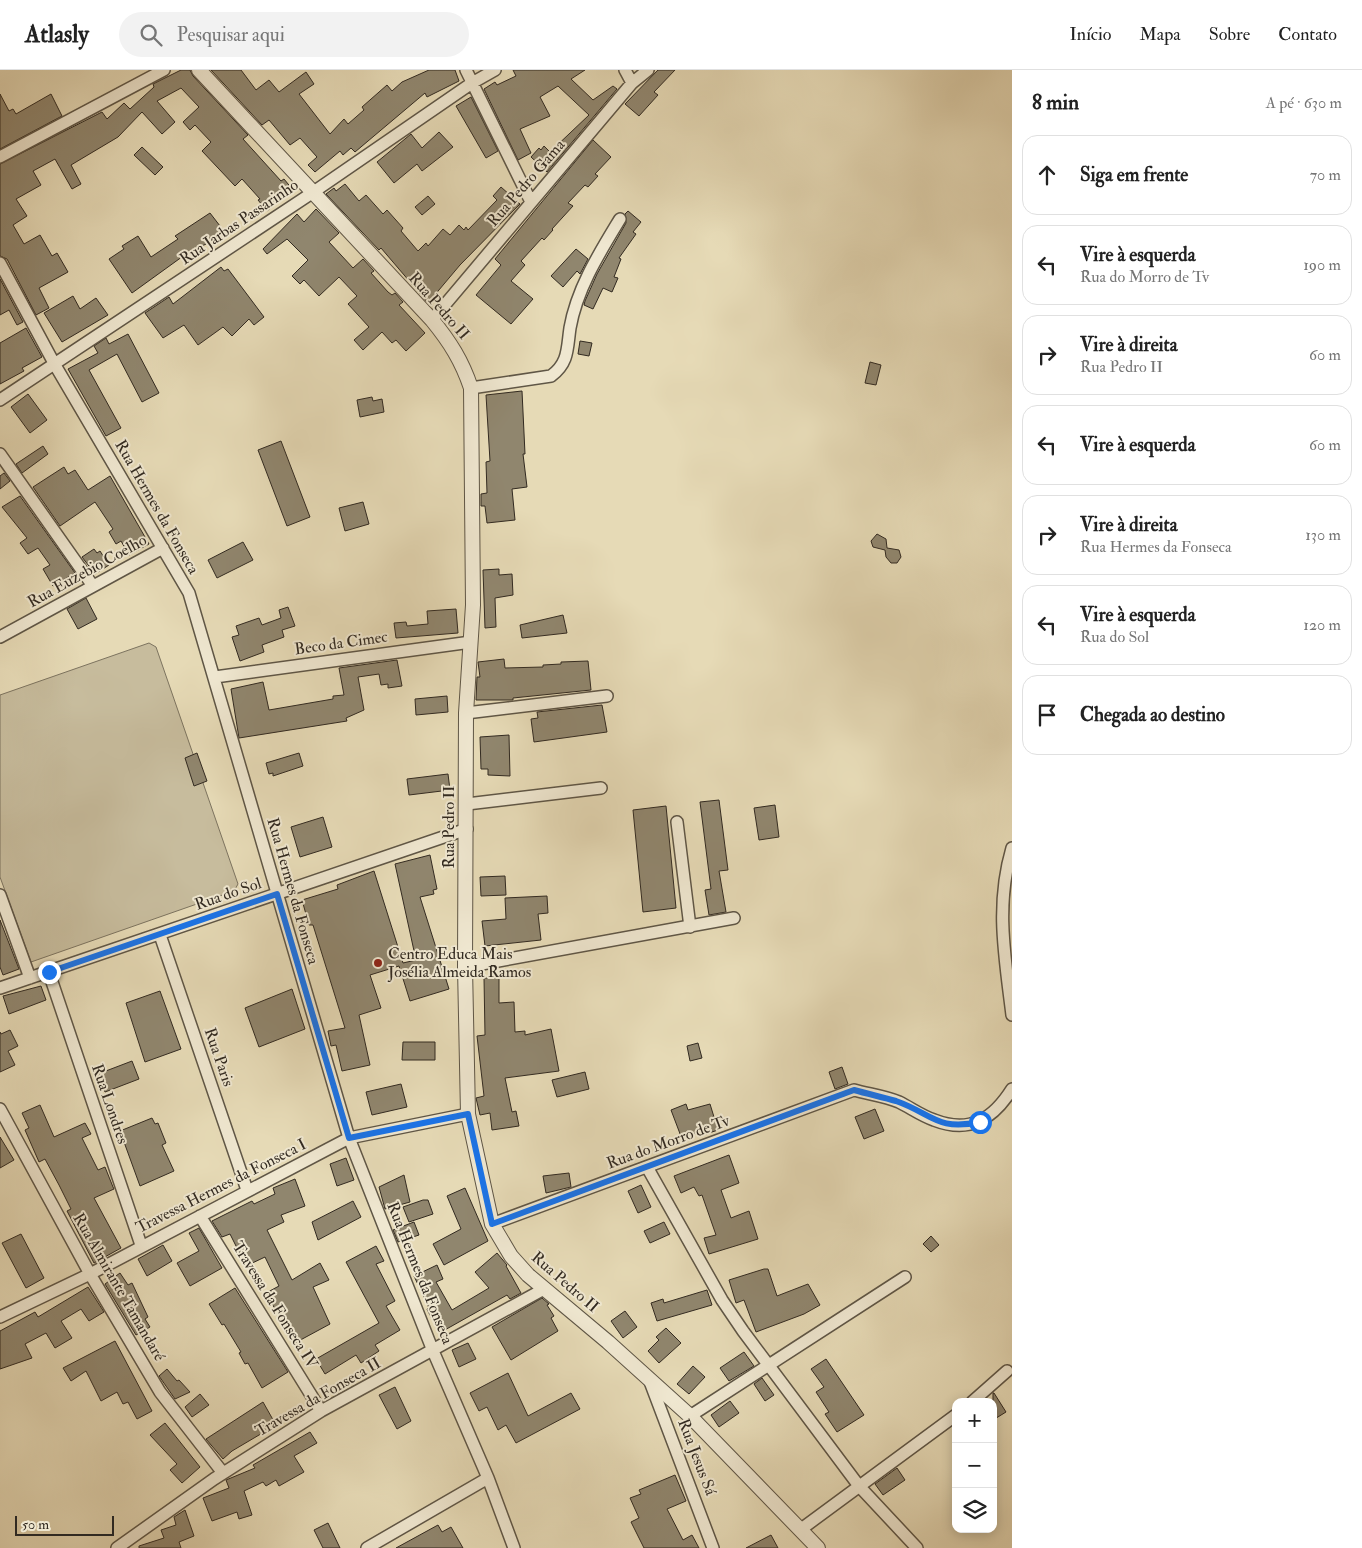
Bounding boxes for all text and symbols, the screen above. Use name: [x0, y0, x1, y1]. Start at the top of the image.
search box: [119, 12, 469, 57]
text: Atlasly: [25, 19, 89, 50]
icon: search: [137, 21, 165, 49]
text: Pesquisar aqui: [177, 23, 285, 47]
text: Início: [1070, 23, 1111, 46]
text: Mapa: [1139, 23, 1181, 46]
text: Sobre: [1209, 23, 1250, 46]
text: Contato: [1278, 23, 1337, 46]
text: 8 min: [1032, 89, 1079, 116]
text: A pé · 630 m: [1266, 93, 1342, 113]
street label: Rua Pedro Gama: [483, 135, 570, 231]
icon: ahead: [1033, 161, 1061, 189]
text: Siga em frente: [1080, 163, 1188, 187]
text: 70 m: [1310, 165, 1341, 185]
street label: Rua Jarbas Passarinho: [176, 175, 303, 270]
text: Vire à esquerda: [1080, 243, 1195, 267]
icon: left: [1033, 251, 1061, 279]
text: 190 m: [1303, 255, 1341, 275]
text: Rua do Morro de Tv: [1080, 267, 1209, 287]
street label: Rua Pedro II: [404, 268, 474, 344]
text: Vire à direita: [1080, 333, 1177, 357]
icon: right: [1033, 341, 1061, 369]
text: 60 m: [1309, 345, 1341, 365]
text: Rua Pedro II: [1080, 357, 1163, 377]
icon: left: [1033, 431, 1061, 459]
text: Vire à esquerda: [1080, 433, 1195, 457]
text: 60 m: [1309, 435, 1341, 455]
street label: Rua Hermes da Fonseca: [110, 436, 204, 578]
text: Vire à direita: [1080, 513, 1177, 537]
icon: right: [1033, 521, 1061, 549]
text: 130 m: [1305, 525, 1341, 545]
street label: Rua Euzebio Coelho: [24, 530, 150, 612]
text: Rua Hermes da Fonseca: [1080, 537, 1232, 557]
text: Vire à esquerda: [1080, 603, 1195, 627]
icon: left: [1033, 611, 1061, 639]
text: 120 m: [1303, 615, 1341, 635]
street label: Beco da Cimec: [293, 626, 389, 659]
text: Rua do Sol: [1080, 627, 1149, 647]
icon: arrive: [1033, 701, 1061, 729]
text: Chegada ao destino: [1080, 703, 1225, 727]
street label: Rua Pedro II: [439, 786, 459, 868]
street label: Rua Hermes da Fonseca: [262, 815, 324, 967]
street label: Rua do Sol: [192, 873, 264, 915]
place label: Centro Educa Mais Josélia Almeida Ramos: [387, 944, 531, 983]
marker: Centro Educa Mais Josélia Almeida Ramos: [372, 957, 384, 969]
route end: [38, 961, 61, 984]
street label: Rua Paris: [200, 1025, 238, 1089]
street label: Rua Londres: [87, 1061, 133, 1147]
street label: Rua do Morro de Tv: [604, 1110, 733, 1173]
route start: [969, 1111, 992, 1134]
street label: Travessa Hermes da Fonseca I: [132, 1134, 310, 1238]
street label: Rua Hermes da Fonseca: [382, 1199, 458, 1347]
street label: Rua Almirante Tamandaré: [69, 1210, 170, 1365]
street label: Travessa da Fonseca IV: [228, 1238, 323, 1373]
street label: Rua Pedro II: [527, 1247, 603, 1317]
street label: Travessa da Fonseca II: [252, 1353, 384, 1441]
map controls: [952, 1398, 997, 1533]
button: +: [952, 1398, 997, 1443]
street label: Rua Jesus Sá: [672, 1416, 721, 1499]
button: −: [952, 1443, 997, 1488]
button: layers: [952, 1488, 997, 1533]
scale bar: [15, 1513, 114, 1536]
text: 50 m: [22, 1516, 49, 1533]

